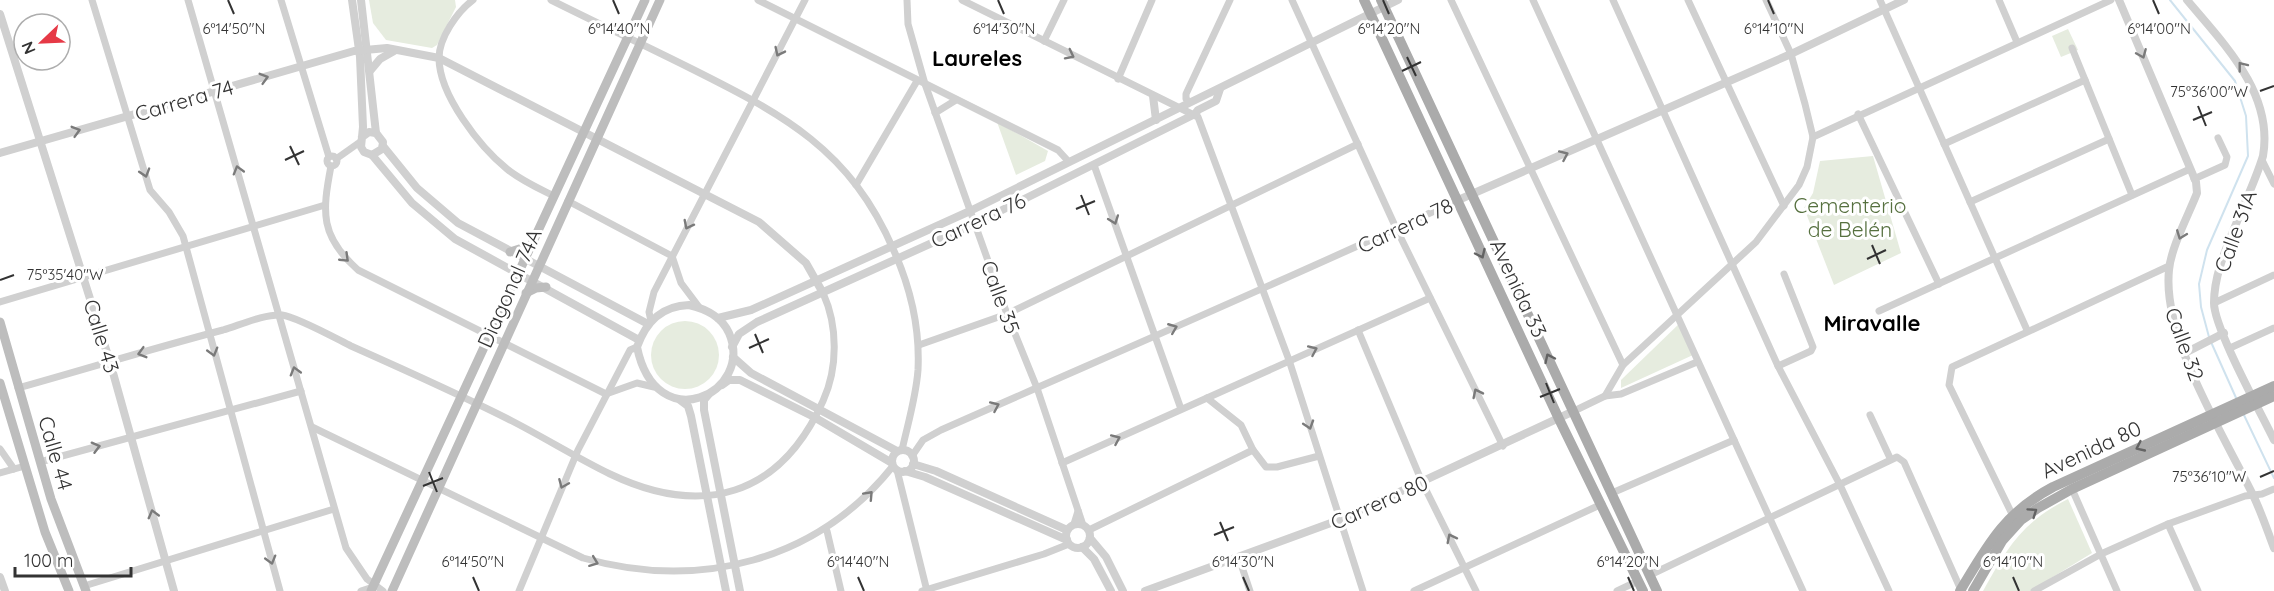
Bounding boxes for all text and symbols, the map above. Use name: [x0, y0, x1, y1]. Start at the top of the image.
north arrow: [12, 12, 72, 72]
text: 6°14'50"N: [203, 19, 265, 38]
text: 6°14'40"N: [588, 19, 650, 38]
text: 6°14'30"N: [973, 19, 1035, 38]
text: 6°14'20"N: [1357, 19, 1421, 38]
text: 6°14'10"N: [1744, 19, 1804, 38]
text: 6°14'00"N: [2127, 19, 2191, 38]
text: N: [17, 39, 40, 57]
district label: Laureles: [932, 44, 1022, 72]
one-way arrow: [774, 46, 786, 57]
one-way arrow: [1064, 47, 1075, 59]
one-way arrow: [2135, 48, 2147, 59]
one-way arrow: [2239, 62, 2250, 73]
one-way arrow: [259, 72, 269, 85]
street label: Carrera 74: [132, 74, 236, 126]
text: 75°36'00"W: [2170, 82, 2248, 101]
one-way arrow: [71, 126, 81, 139]
one-way arrow: [1557, 150, 1568, 162]
one-way arrow: [232, 165, 245, 175]
one-way arrow: [138, 167, 150, 178]
street label: Calle 31A: [2208, 186, 2262, 276]
street label: Carrera 76: [926, 187, 1030, 253]
street label: Carrera 78: [1353, 192, 1457, 258]
park label: Cementerio de Belén: [1794, 192, 1906, 242]
one-way arrow: [1106, 214, 1119, 225]
one-way arrow: [684, 219, 695, 229]
street label: Diagonal 74A: [471, 224, 547, 352]
one-way arrow: [2176, 229, 2188, 240]
street label: Avenida 33: [1485, 235, 1553, 341]
one-way arrow: [1474, 247, 1486, 258]
one-way arrow: [339, 251, 349, 262]
street label: Calle 35: [976, 257, 1026, 337]
text: 75°35'40"W: [27, 265, 104, 284]
street label: Calle 43: [79, 296, 125, 376]
street label: Calle 32: [2160, 304, 2210, 384]
district label: Miravalle: [1824, 309, 1920, 337]
one-way arrow: [1167, 323, 1178, 335]
one-way arrow: [1306, 345, 1317, 357]
one-way arrow: [137, 346, 147, 358]
one-way arrow: [206, 346, 218, 357]
one-way arrow: [1544, 354, 1556, 365]
one-way arrow: [290, 366, 302, 377]
one-way arrow: [1473, 389, 1485, 400]
one-way arrow: [988, 402, 999, 414]
street label: Calle 44: [33, 413, 79, 493]
street label: Avenida 80: [2037, 414, 2145, 484]
one-way arrow: [1302, 419, 1314, 430]
one-way arrow: [1109, 434, 1120, 446]
one-way arrow: [2135, 440, 2146, 452]
one-way arrow: [91, 442, 101, 454]
text: 75°36'10"W: [2172, 467, 2247, 486]
street label: Carrera 80: [1326, 469, 1432, 535]
one-way arrow: [558, 478, 570, 489]
one-way arrow: [862, 491, 873, 501]
one-way arrow: [2026, 508, 2037, 519]
one-way arrow: [148, 510, 160, 520]
one-way arrow: [1446, 534, 1458, 545]
scale bar: [15, 540, 130, 578]
text: 100 m: [24, 549, 73, 572]
text: 6°14'50"N: [442, 552, 504, 571]
text: 6°14'40"N: [827, 552, 889, 571]
text: 6°14'30"N: [1212, 552, 1274, 571]
text: 6°14'20"N: [1596, 552, 1660, 571]
text: 6°14'10"N: [1983, 552, 2043, 571]
one-way arrow: [264, 554, 276, 565]
one-way arrow: [587, 555, 598, 567]

